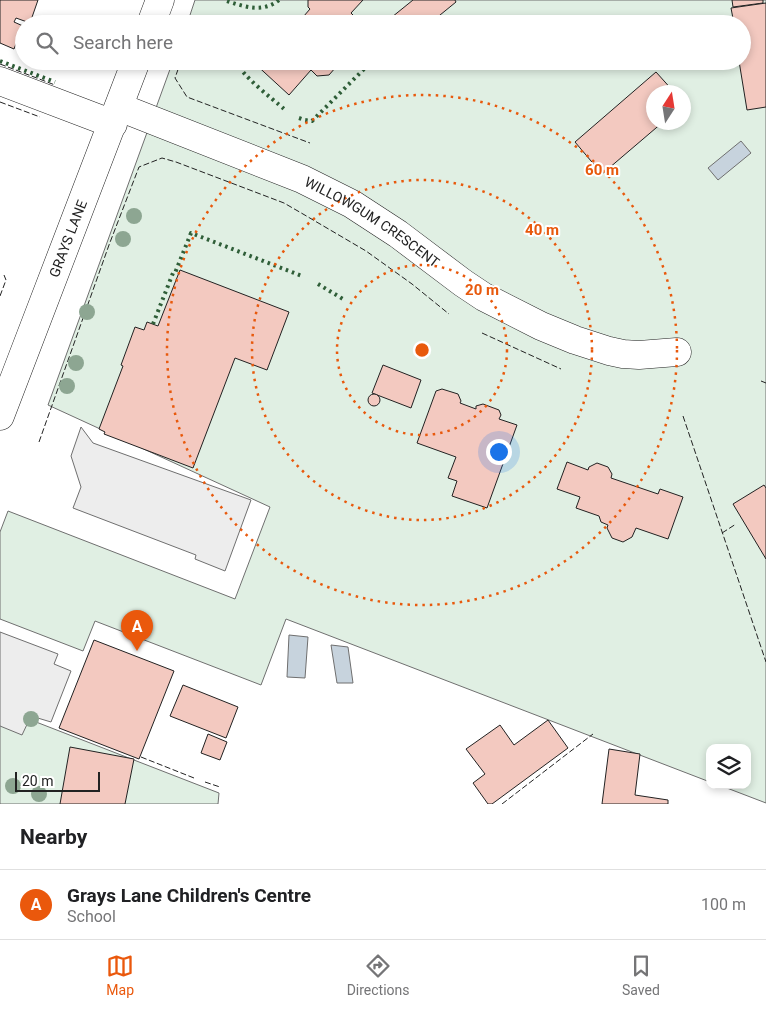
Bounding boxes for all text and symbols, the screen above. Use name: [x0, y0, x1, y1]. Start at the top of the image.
search box: [15, 15, 751, 70]
icon: search: [33, 29, 61, 57]
text: Search here: [73, 31, 173, 54]
north arrow: [646, 85, 691, 130]
text: 60 m: [585, 161, 619, 179]
street label: WILLOWGUM CRESCENT: [302, 174, 443, 271]
street label: GRAYS LANE: [46, 198, 90, 280]
text: 40 m: [525, 221, 559, 239]
text: 20 m: [465, 281, 499, 299]
centre of rings: [413, 341, 431, 359]
your location: [486, 439, 512, 465]
pin: A: [121, 610, 153, 651]
map controls: [706, 744, 751, 789]
button: layers: [706, 744, 751, 789]
scale bar: [15, 769, 100, 792]
text: 20 m: [22, 773, 54, 789]
text: Nearby: [20, 825, 87, 849]
text: Grays Lane Children's Centre: [67, 884, 311, 907]
text: A: [31, 895, 41, 914]
text: 100 m: [701, 895, 746, 914]
text: School: [67, 907, 116, 926]
tab: Map: [106, 952, 134, 998]
tab: Directions: [347, 952, 410, 998]
tab: Saved: [622, 952, 660, 998]

